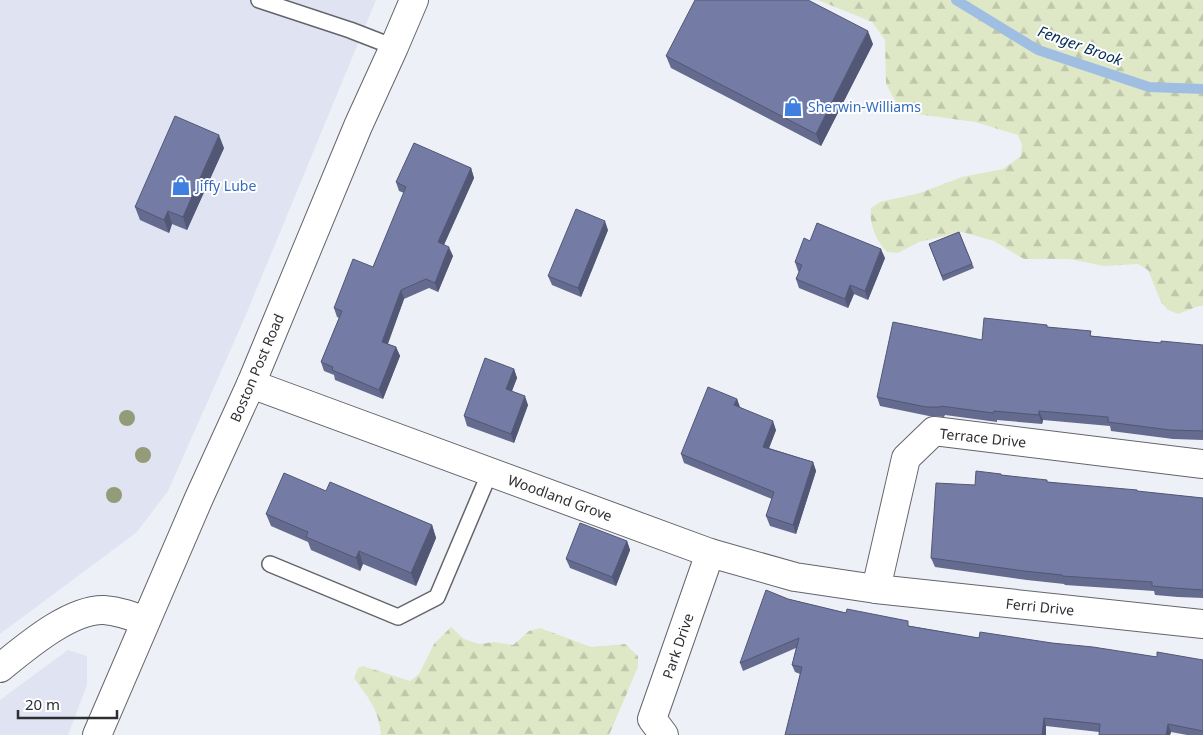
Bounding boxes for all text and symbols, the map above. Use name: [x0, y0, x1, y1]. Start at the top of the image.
water label: Fenger Brook: [1035, 21, 1126, 70]
shop icon: Sherwin-Williams: [782, 96, 804, 118]
place label: Sherwin-Williams: [808, 97, 921, 116]
shop icon: Jiffy Lube: [170, 175, 192, 197]
place label: Jiffy Lube: [194, 176, 256, 195]
street label: Boston Post Road: [225, 311, 288, 425]
street label: Terrace Drive: [939, 424, 1027, 451]
street label: Woodland Grove: [505, 470, 615, 525]
street label: Ferri Drive: [1005, 593, 1075, 620]
street label: Park Drive: [658, 611, 698, 681]
scale bar: [18, 688, 116, 720]
text: 20 m: [25, 694, 60, 714]

